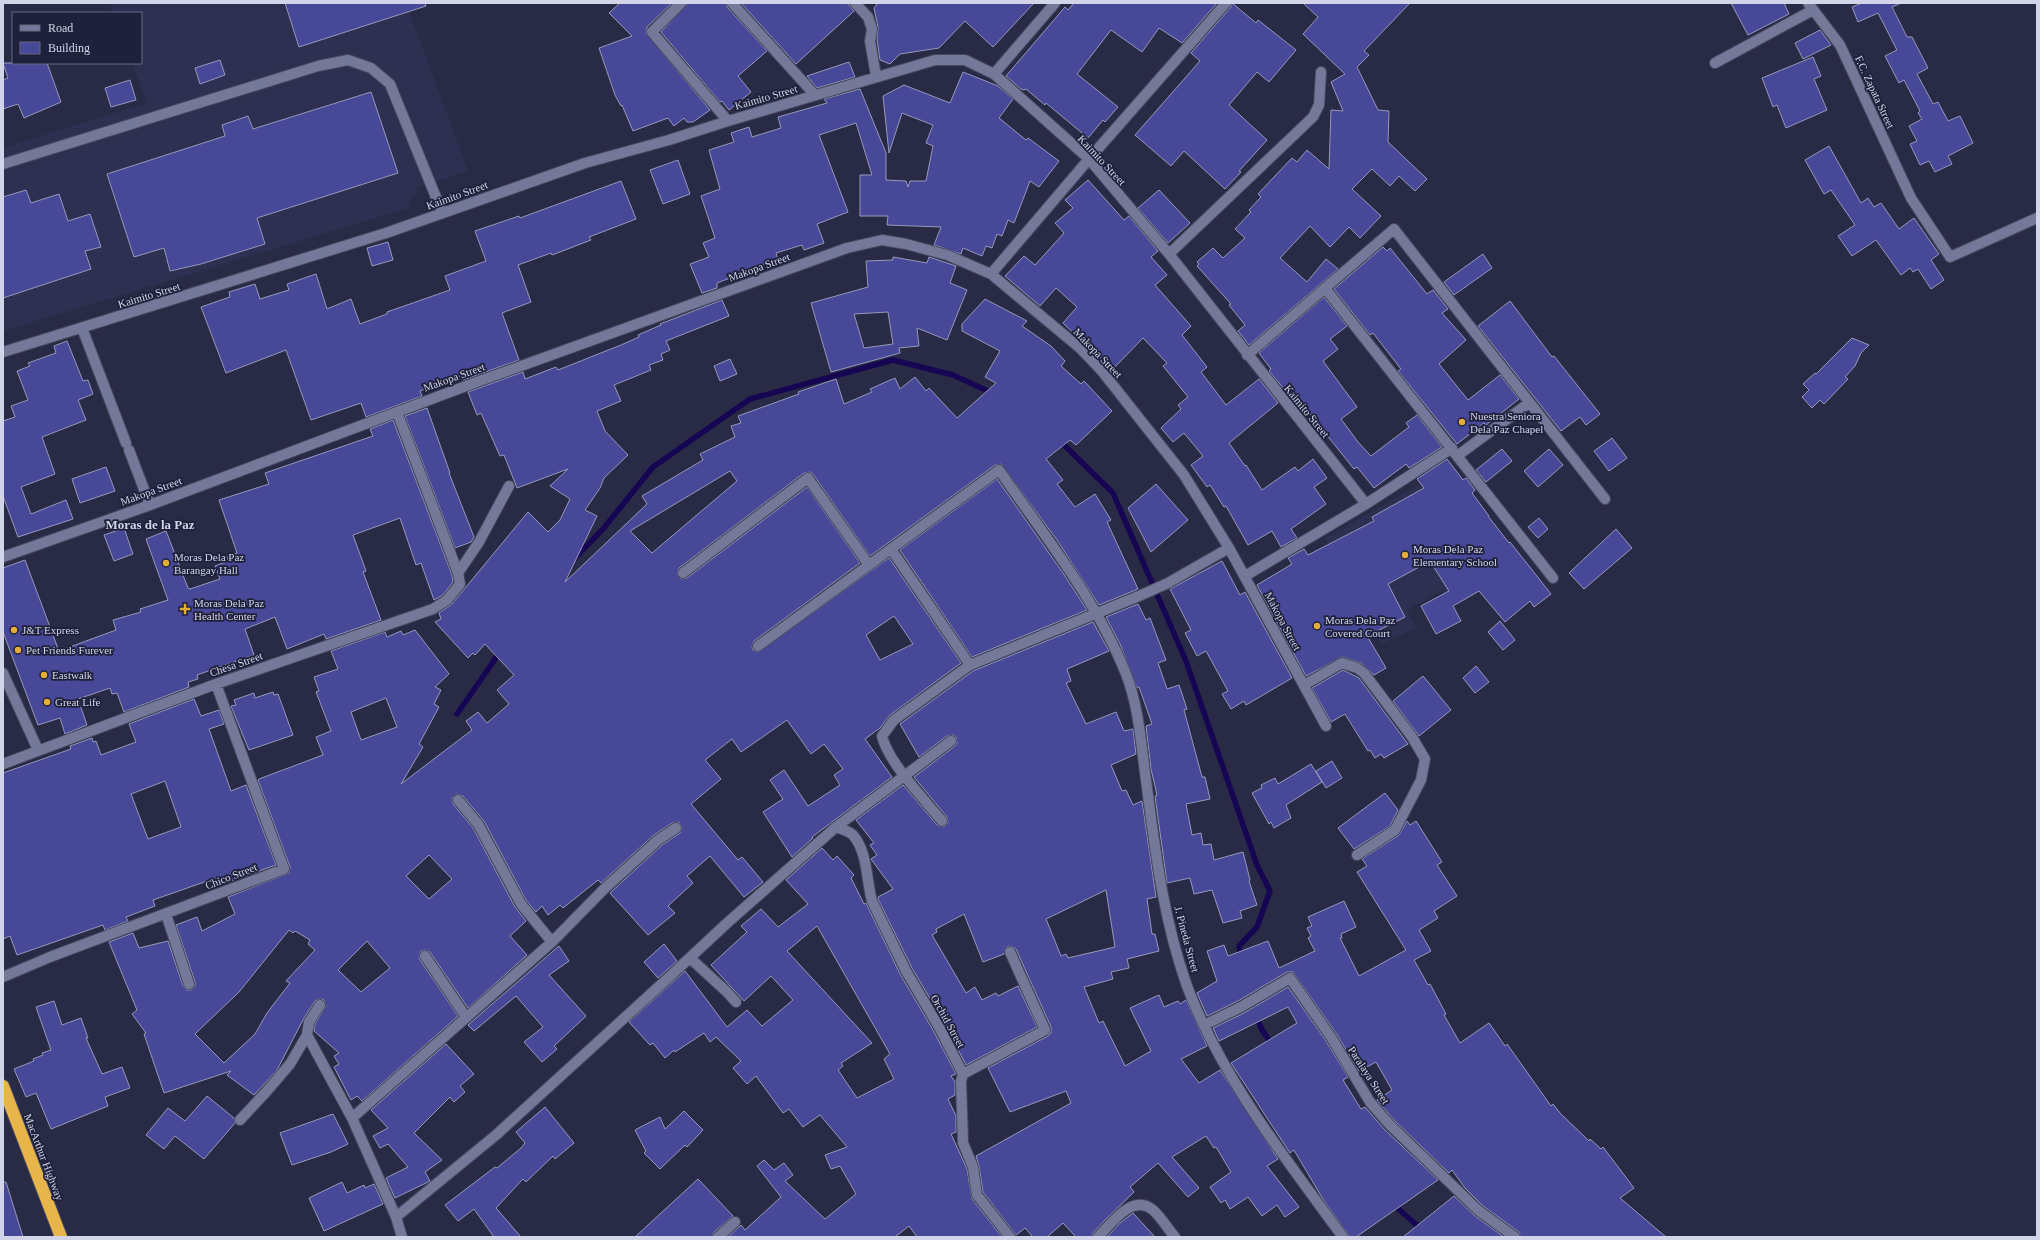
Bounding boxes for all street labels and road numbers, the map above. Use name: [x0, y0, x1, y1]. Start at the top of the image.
street label: F.C. Zapata Street: [1853, 54, 1897, 130]
street label: Kaimito Street: [733, 82, 799, 112]
street label: Kaimito Street: [1076, 132, 1128, 188]
street label: Kaimito Street: [425, 178, 489, 212]
street label: Makopa Street: [727, 250, 791, 284]
street label: Kaimito Street: [116, 280, 182, 310]
street label: Makopa Street: [1071, 326, 1125, 380]
street label: Makopa Street: [422, 360, 486, 394]
street label: Kaimito Street: [1282, 382, 1332, 440]
street label: Makopa Street: [119, 474, 183, 508]
street label: Makopa Street: [1263, 590, 1303, 652]
street label: Chesa Street: [208, 649, 264, 679]
street label: Chico Street: [203, 861, 259, 891]
street label: J. Pineda Street: [1172, 905, 1202, 973]
street label: Orchid Street: [928, 992, 968, 1050]
street label: Paralaya Street: [1346, 1044, 1392, 1106]
street label: MacArthur Highway: [22, 1112, 66, 1203]

